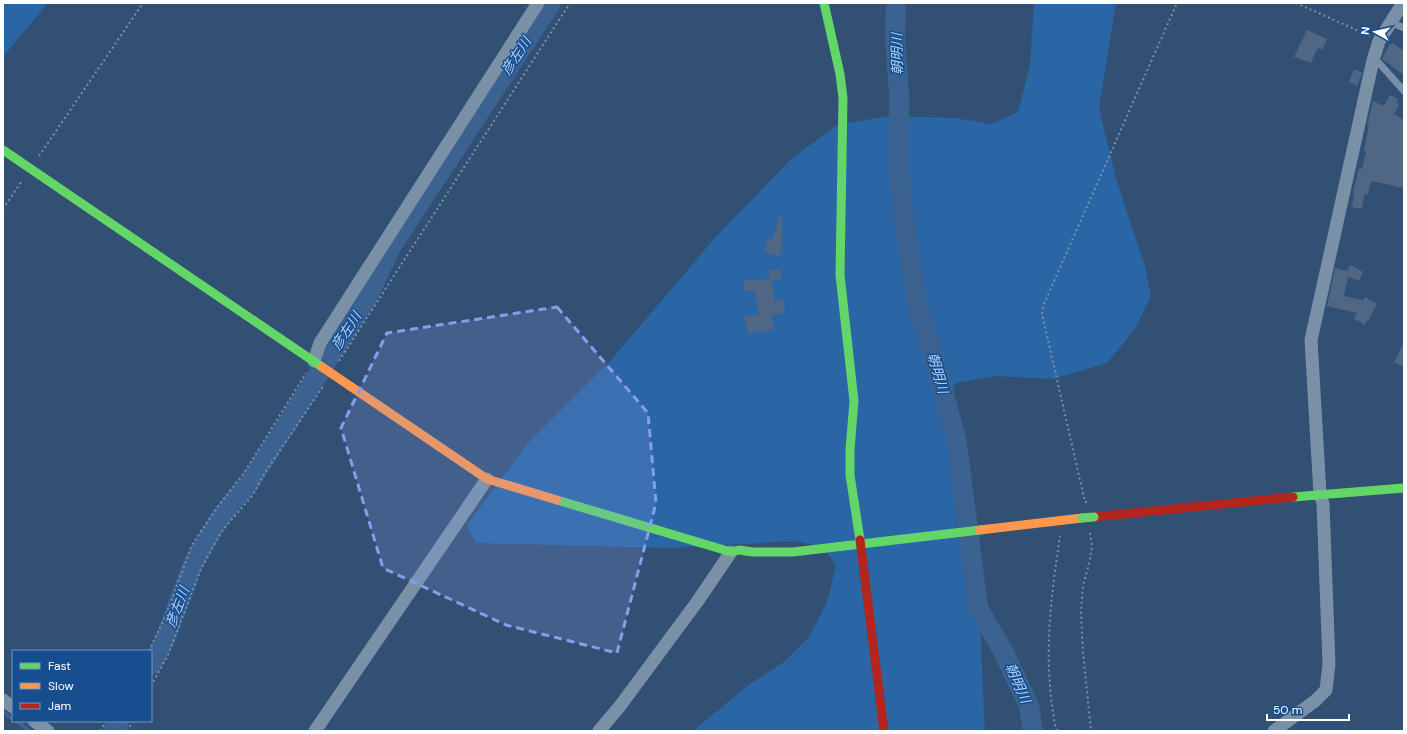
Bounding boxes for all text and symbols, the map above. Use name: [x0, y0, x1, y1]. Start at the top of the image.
north arrow: [1355, 12, 1395, 52]
text: N: [1358, 26, 1373, 36]
water label: 朝明川: [888, 31, 906, 75]
water label: 彦左川: [497, 32, 536, 79]
water label: 彦左川: [327, 307, 366, 354]
water label: 朝明川: [924, 350, 953, 398]
water label: 彦左川: [161, 582, 194, 630]
legend: [12, 650, 152, 722]
text: Fast: [48, 658, 71, 674]
water label: 朝明川: [1001, 660, 1036, 708]
text: Slow: [48, 678, 74, 694]
scale bar: [1267, 696, 1349, 722]
text: Jam: [48, 698, 71, 714]
text: 50 m: [1273, 702, 1302, 718]

